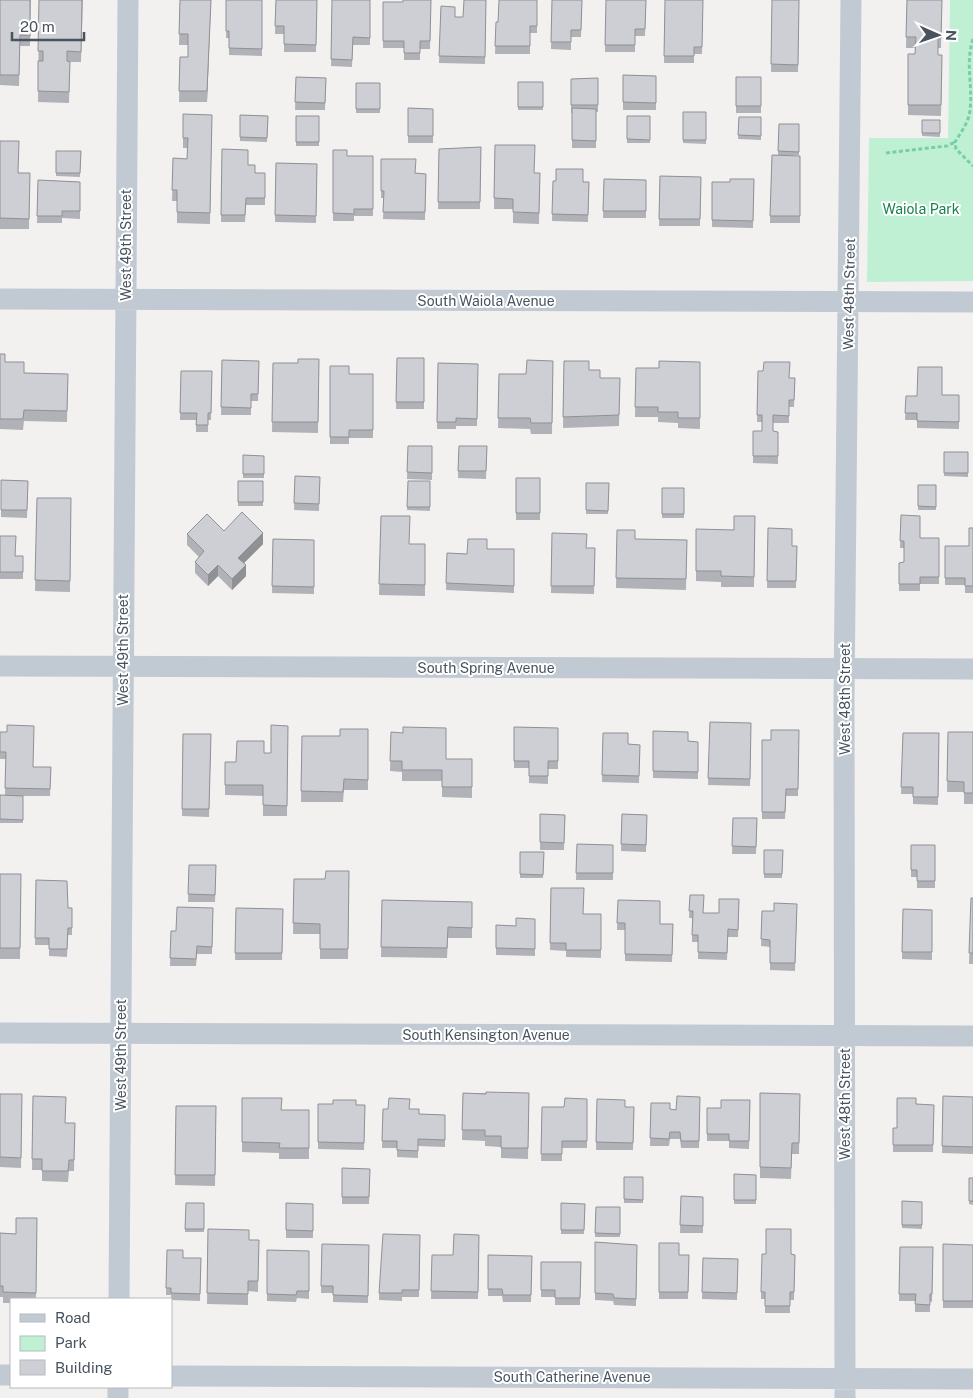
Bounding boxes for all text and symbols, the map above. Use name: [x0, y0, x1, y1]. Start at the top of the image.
scale bar: [12, 10, 85, 42]
north arrow: [913, 10, 963, 60]
text: 20 m: [20, 18, 55, 35]
text: N: [943, 30, 959, 41]
street label: West 49th Street: [118, 189, 134, 301]
park label: Waiola Park: [882, 201, 960, 217]
street label: West 48th Street: [840, 238, 858, 350]
street label: South Waiola Avenue: [417, 293, 555, 309]
street label: West 49th Street: [115, 594, 131, 706]
street label: West 48th Street: [837, 643, 853, 755]
street label: South Spring Avenue: [417, 660, 555, 676]
street label: West 49th Street: [113, 999, 129, 1111]
street label: South Kensington Avenue: [402, 1027, 570, 1043]
street label: West 48th Street: [837, 1048, 853, 1160]
legend: [10, 1298, 172, 1388]
text: Road: [55, 1309, 91, 1326]
text: Park: [55, 1334, 87, 1351]
text: Building: [55, 1359, 113, 1376]
street label: South Catherine Avenue: [493, 1369, 651, 1385]

